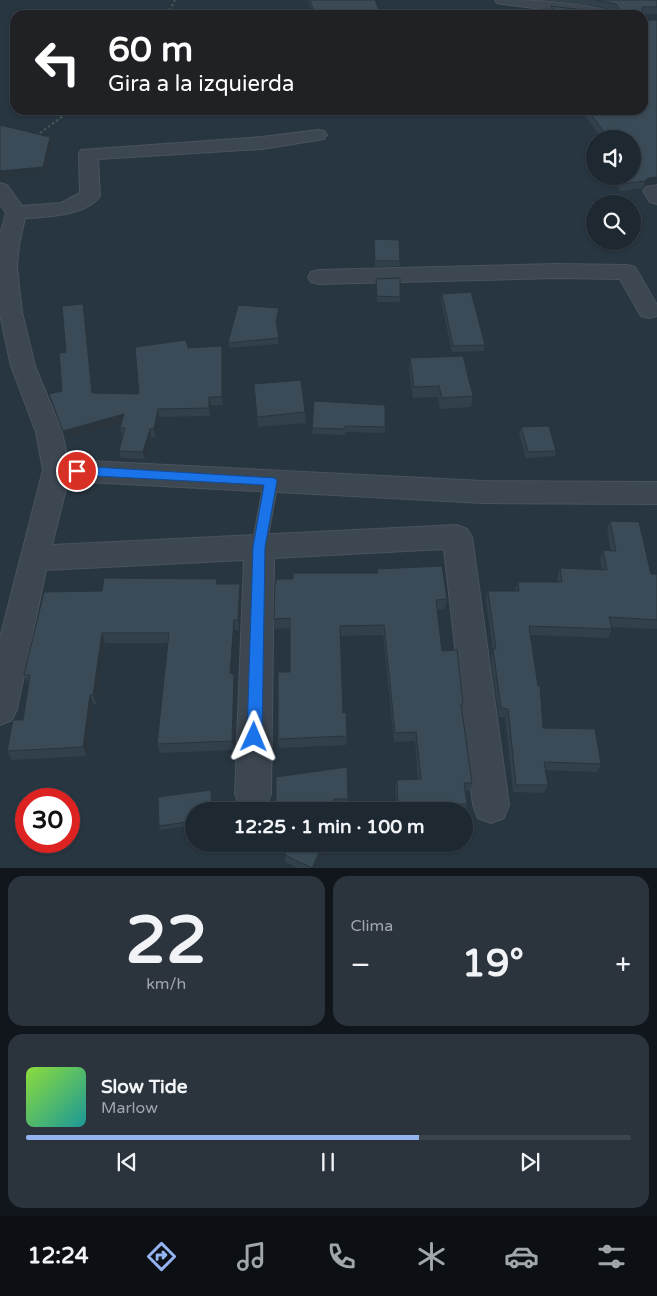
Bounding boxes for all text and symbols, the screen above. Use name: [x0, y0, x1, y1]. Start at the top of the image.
text: 60 m: [108, 29, 193, 71]
icon: left: [25, 30, 90, 95]
text: Gira a la izquierda: [108, 71, 294, 97]
map controls: [586, 130, 641, 250]
button: sound: [586, 130, 641, 185]
button: search: [586, 195, 641, 250]
pin: [56, 450, 98, 492]
icon: arrive: [63, 457, 91, 485]
position arrow: [227, 710, 279, 762]
speed limit sign: 30: [15, 788, 80, 853]
text: 12:25 · 1 min · 100 m: [233, 816, 425, 838]
text: 22: [125, 902, 207, 981]
text: Clima: [351, 916, 393, 936]
text: 19°: [462, 941, 524, 987]
text: −: [351, 948, 370, 982]
text: +: [615, 948, 631, 982]
text: km/h: [146, 974, 186, 994]
text: Slow Tide: [101, 1076, 188, 1098]
text: Marlow: [101, 1098, 158, 1118]
icon: previous: [113, 1148, 141, 1176]
icon: pause: [314, 1148, 342, 1176]
icon: next: [516, 1148, 544, 1176]
icon: directions: [144, 1239, 179, 1274]
icon: music: [234, 1239, 269, 1274]
icon: phone: [324, 1239, 359, 1274]
icon: climate: [414, 1239, 449, 1274]
icon: car: [504, 1239, 539, 1274]
icon: filters: [594, 1239, 629, 1274]
text: 12:24: [28, 1243, 89, 1269]

